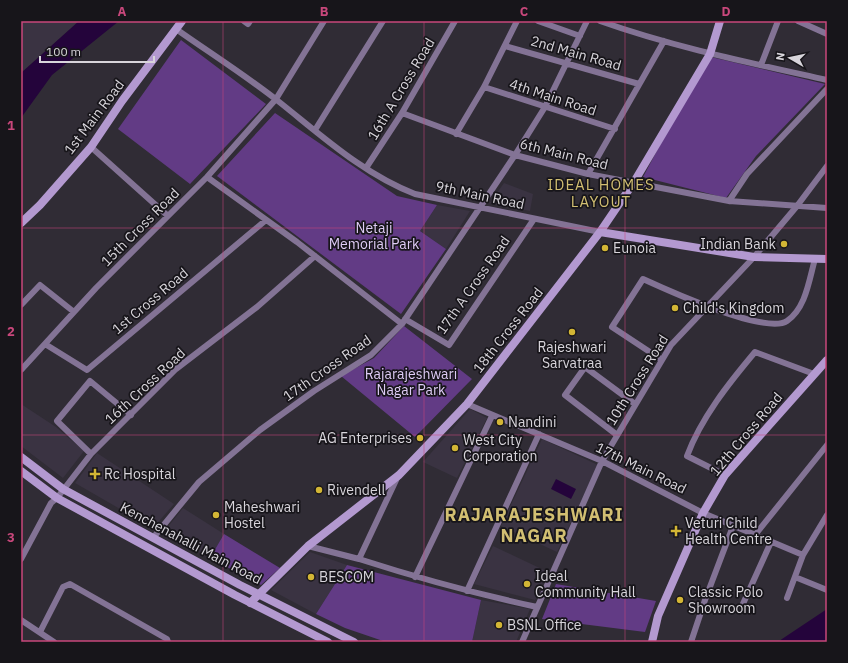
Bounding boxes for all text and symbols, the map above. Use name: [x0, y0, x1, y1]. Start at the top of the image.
text: A: [118, 3, 127, 20]
text: B: [320, 3, 329, 20]
text: C: [520, 3, 529, 20]
text: D: [721, 3, 731, 20]
street label: 2nd Main Road: [529, 31, 623, 75]
street label: 16th A Cross Road: [363, 35, 439, 143]
scale bar: [40, 38, 154, 64]
north arrow: [770, 38, 810, 78]
text: 100 m: [46, 44, 81, 59]
text: N: [773, 51, 788, 61]
street label: 4th Main Road: [507, 74, 599, 120]
street label: 1st Main Road: [60, 76, 128, 158]
text: 1: [7, 117, 15, 134]
street label: 6th Main Road: [518, 134, 610, 174]
district label: IDEAL HOMES LAYOUT: [547, 175, 655, 211]
street label: 9th Main Road: [434, 177, 526, 213]
street label: 15th Cross Road: [97, 184, 183, 270]
park label: Netaji Memorial Park: [329, 219, 420, 253]
street label: 17th A Cross Road: [432, 232, 514, 338]
place label: Indian Bank: [700, 235, 777, 253]
place label: Eunoia: [613, 239, 656, 257]
marker: Indian Bank: [779, 239, 789, 249]
marker: Eunoia: [600, 243, 610, 253]
street label: 1st Cross Road: [108, 264, 192, 338]
street label: 18th Cross Road: [469, 284, 547, 376]
place label: Child's Kingdom: [683, 299, 784, 317]
marker: Child's Kingdom: [670, 303, 680, 313]
text: 2: [7, 323, 15, 340]
marker: Rajeshwari Sarvatraa: [567, 327, 577, 337]
street label: 17th Cross Road: [279, 331, 375, 405]
street label: 10th Cross Road: [602, 331, 672, 429]
place label: Rajeshwari Sarvatraa: [538, 338, 606, 372]
street label: 16th Cross Road: [101, 344, 189, 428]
park label: Rajarajeshwari Nagar Park: [365, 365, 457, 399]
street label: 12th Cross Road: [706, 389, 786, 479]
place label: Nandini: [508, 413, 556, 431]
marker: Nandini: [495, 417, 505, 427]
place label: AG Enterprises: [318, 429, 412, 447]
place label: West City Corporation: [463, 431, 537, 465]
marker: AG Enterprises: [415, 433, 425, 443]
street label: 17th Main Road: [593, 438, 689, 498]
marker: West City Corporation: [450, 443, 460, 453]
place label: Rc Hospital: [104, 465, 176, 483]
marker: Rc Hospital: [89, 468, 101, 480]
place label: Rivendell: [327, 481, 385, 499]
marker: Rivendell: [314, 485, 324, 495]
street label: Kenchenahalli Main Road: [117, 498, 265, 588]
place label: Maheshwari Hostel: [224, 498, 300, 532]
district label: RAJARAJESHWARI NAGAR: [445, 503, 623, 547]
marker: Maheshwari Hostel: [211, 510, 221, 520]
place label: Veturi Child Health Centre: [685, 514, 772, 548]
marker: Veturi Child Health Centre: [670, 525, 682, 537]
text: 3: [7, 529, 15, 546]
place label: Ideal Community Hall: [535, 567, 636, 601]
place label: BESCOM: [319, 568, 374, 586]
marker: BESCOM: [306, 572, 316, 582]
marker: Ideal Community Hall: [522, 579, 532, 589]
place label: Classic Polo Showroom: [688, 583, 763, 617]
marker: Classic Polo Showroom: [675, 595, 685, 605]
place label: BSNL Office: [507, 616, 582, 634]
marker: BSNL Office: [494, 620, 504, 630]

